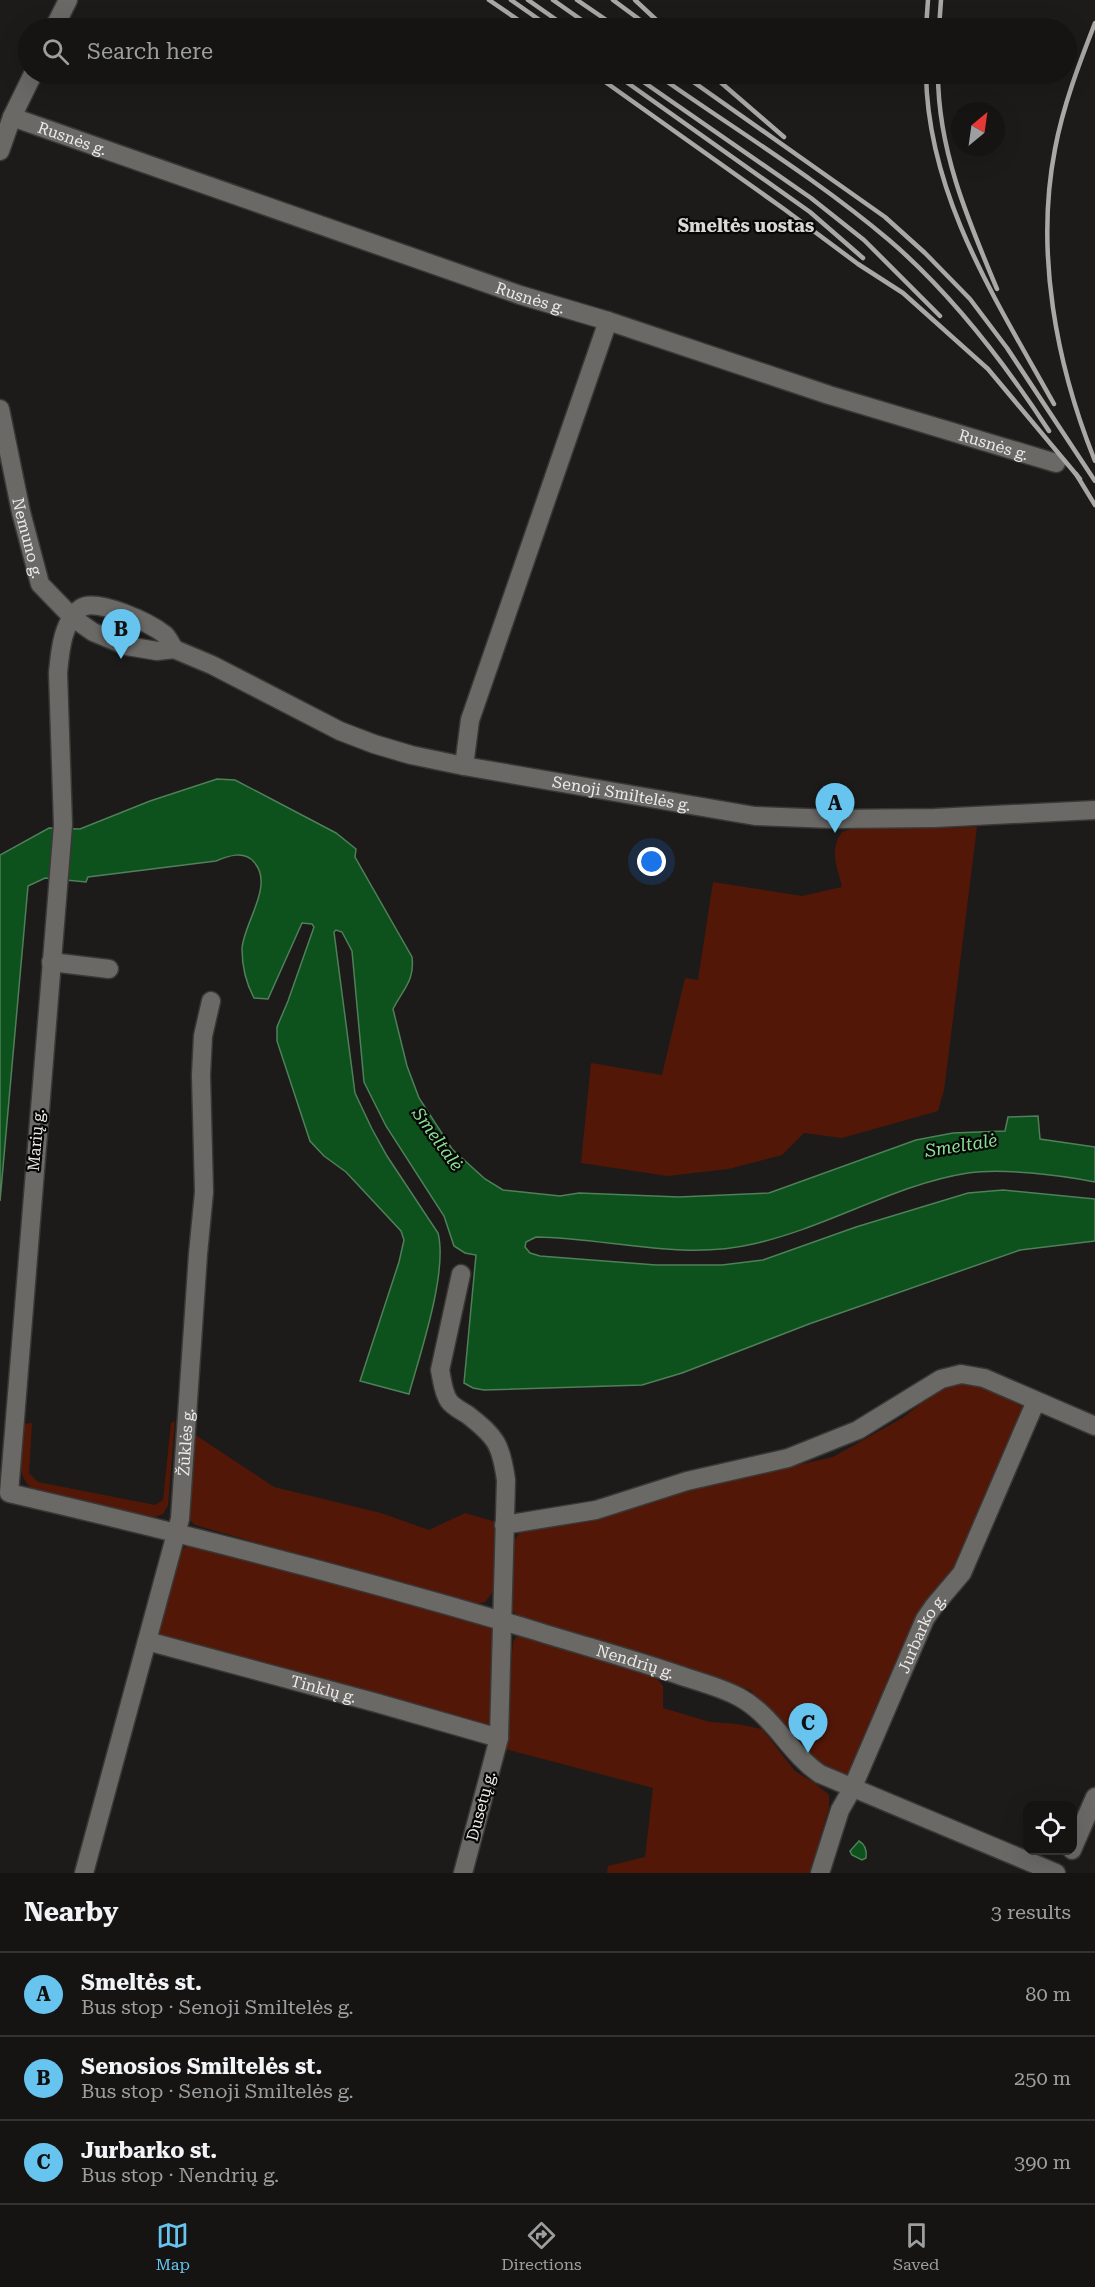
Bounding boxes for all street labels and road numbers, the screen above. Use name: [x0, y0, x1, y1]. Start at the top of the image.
street label: Rusnės g.: [35, 117, 109, 159]
street label: Rusnės g.: [493, 278, 567, 317]
street label: Rusnės g.: [956, 425, 1031, 464]
street label: Nemuno g.: [9, 496, 48, 580]
street label: Senoji Smiltelės g.: [551, 772, 692, 814]
street label: Marių g.: [24, 1108, 48, 1172]
street label: Žūklės g.: [173, 1407, 197, 1476]
street label: Jurbarko g.: [893, 1590, 950, 1676]
street label: Nendrių g.: [594, 1640, 677, 1682]
street label: Tinklų g.: [289, 1671, 359, 1707]
street label: Dusetų g.: [463, 1769, 499, 1843]

